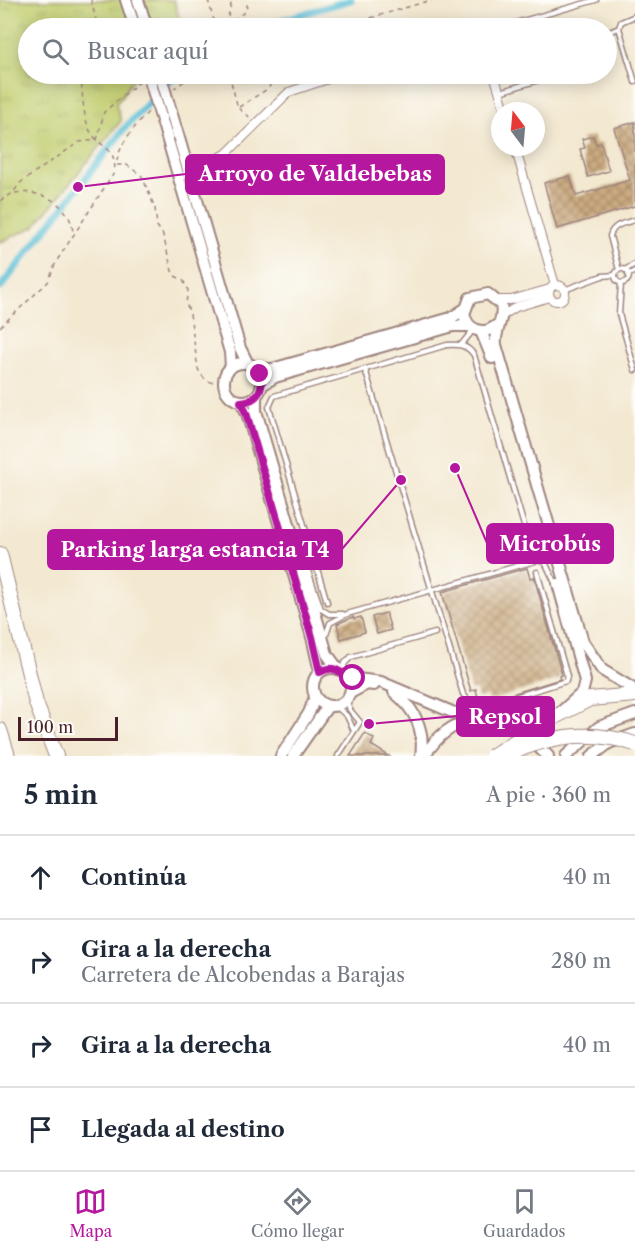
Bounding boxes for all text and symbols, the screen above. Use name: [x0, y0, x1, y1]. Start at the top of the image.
search box: [18, 18, 617, 84]
icon: search: [39, 35, 72, 68]
text: Buscar aquí: [87, 38, 209, 65]
north arrow: [491, 102, 545, 156]
callout: Arroyo de Valdebebas: [186, 155, 444, 194]
text: Arroyo de Valdebebas: [197, 161, 432, 186]
route end: [246, 360, 272, 386]
callout: Microbús: [487, 524, 613, 563]
callout: Parking larga estancia T4: [48, 530, 342, 569]
text: Microbús: [499, 531, 601, 556]
text: Parking larga estancia T4: [60, 537, 330, 562]
route start: [339, 664, 365, 690]
callout: Repsol: [457, 697, 554, 736]
text: Repsol: [468, 704, 542, 729]
scale bar: [18, 714, 118, 742]
text: 100 m: [27, 717, 73, 737]
text: 5 min: [24, 779, 98, 811]
text: A pie · 360 m: [486, 783, 611, 807]
icon: ahead: [24, 861, 57, 894]
text: Continúa: [81, 864, 187, 891]
text: 40 m: [563, 865, 611, 889]
text: Gira a la derecha: [81, 936, 271, 963]
icon: right: [24, 945, 57, 978]
text: 280 m: [551, 949, 611, 973]
text: Carretera de Alcobendas a Barajas: [81, 963, 405, 987]
icon: right: [24, 1029, 57, 1062]
text: Gira a la derecha: [81, 1032, 271, 1059]
text: 40 m: [563, 1033, 611, 1057]
icon: arrive: [24, 1113, 57, 1146]
text: Llegada al destino: [81, 1116, 285, 1143]
tab: Mapa: [69, 1185, 112, 1241]
tab: Cómo llegar: [251, 1185, 344, 1241]
tab: Guardados: [483, 1185, 566, 1241]

